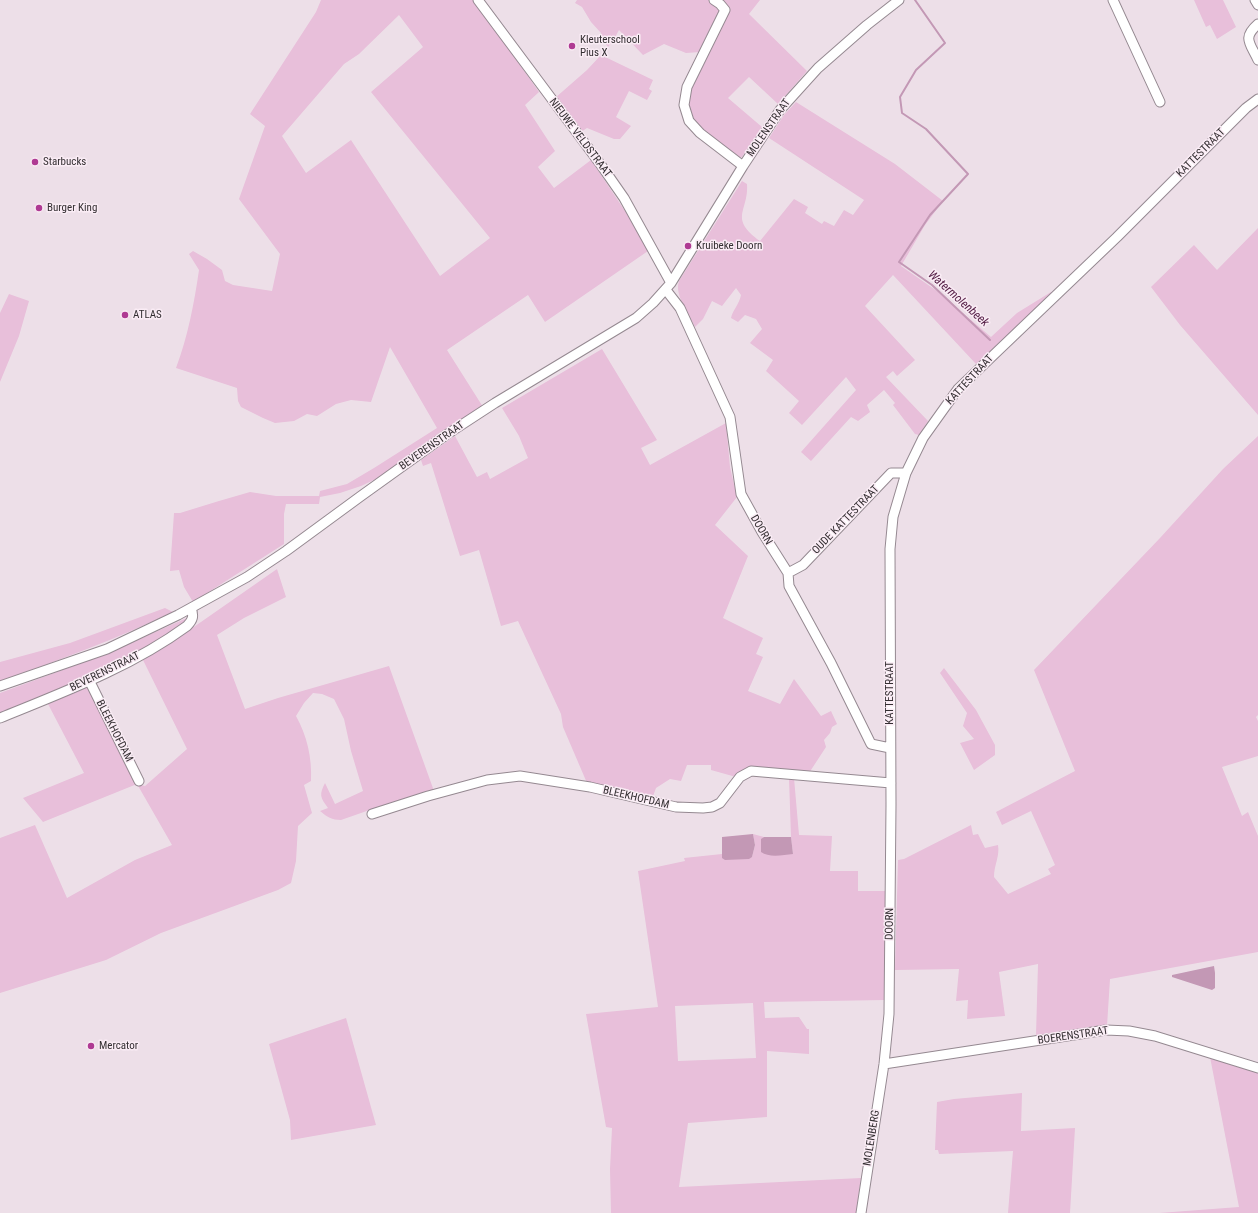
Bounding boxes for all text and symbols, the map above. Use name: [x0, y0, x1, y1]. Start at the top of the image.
place label: Kleuterschool Pius X: [580, 33, 640, 59]
marker: Kleuterschool Pius X: [567, 41, 577, 51]
street label: NIEUWE VELDSTRAAT: [546, 96, 614, 180]
street label: MOLENSTRAAT: [744, 97, 794, 159]
street label: KATTESTRAAT: [1174, 126, 1228, 180]
place label: Starbucks: [43, 155, 86, 169]
marker: Starbucks: [30, 157, 40, 167]
place label: Burger King: [47, 201, 97, 215]
marker: Burger King: [34, 203, 44, 213]
place label: Kruibeke Doorn: [696, 239, 762, 253]
marker: Kruibeke Doorn: [683, 241, 693, 251]
water label: Watermolenbeek: [925, 268, 991, 330]
place label: ATLAS: [133, 308, 162, 322]
marker: ATLAS: [120, 310, 130, 320]
street label: KATTESTRAAT: [943, 352, 997, 408]
street label: BEVERENSTRAAT: [397, 419, 467, 473]
street label: OUDE KATTESTRAAT: [810, 483, 882, 557]
street label: DOORN: [747, 513, 775, 547]
street label: BEVERENSTRAAT: [68, 649, 142, 695]
street label: KATTESTRAAT: [883, 661, 897, 725]
street label: BLEEKHOFDAM: [93, 698, 135, 764]
street label: BLEEKHOFDAM: [602, 784, 670, 812]
street label: DOORN: [883, 908, 897, 940]
street label: BOERENSTRAAT: [1037, 1025, 1109, 1047]
place label: Mercator: [99, 1039, 138, 1053]
marker: Mercator: [86, 1041, 96, 1051]
street label: MOLENBERG: [861, 1109, 883, 1167]

